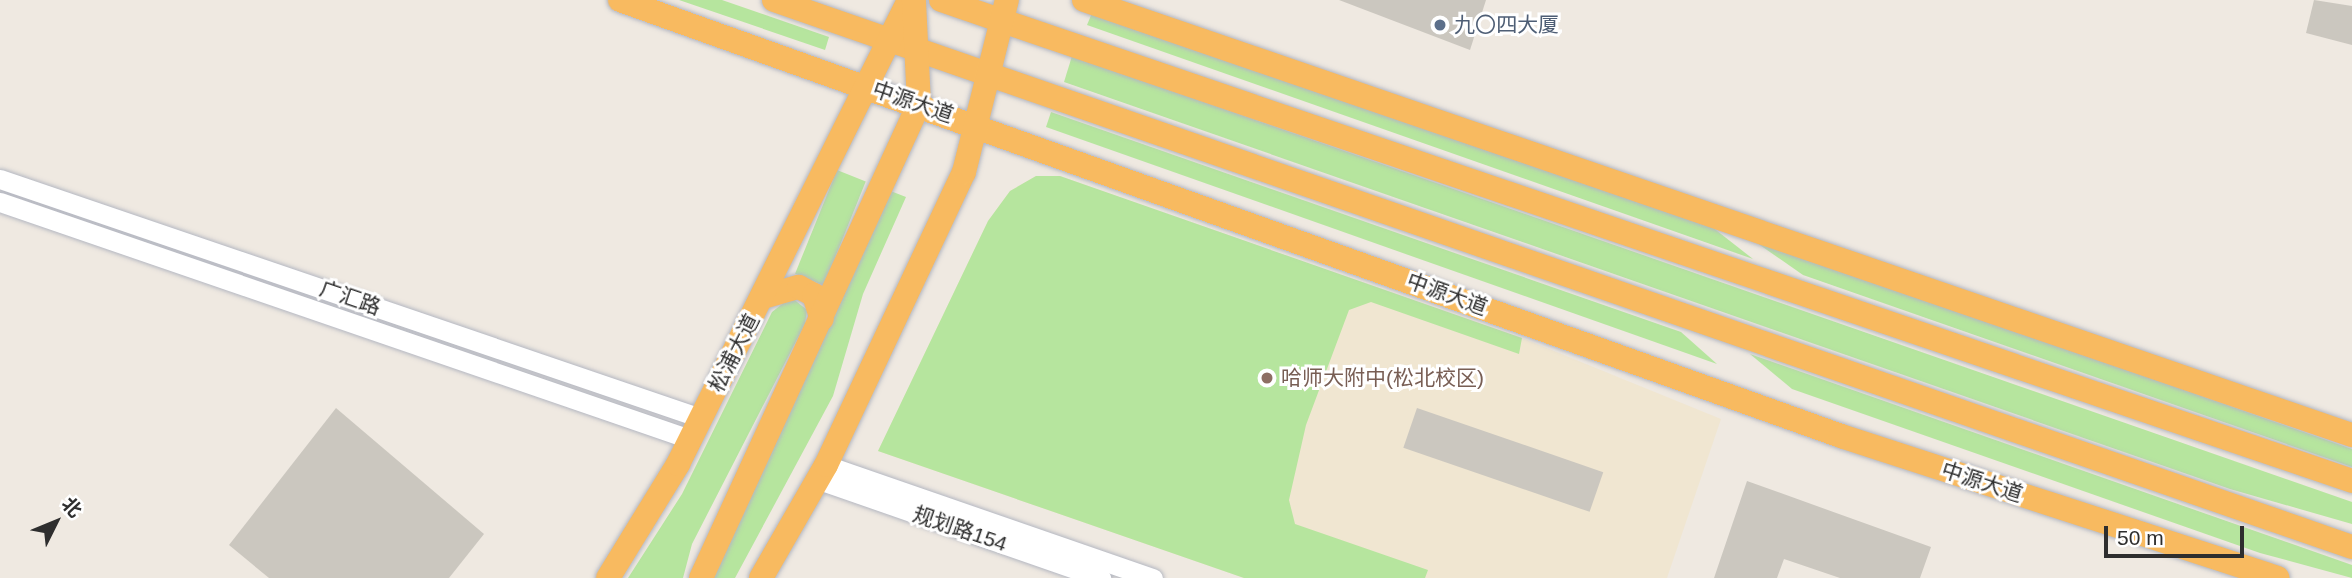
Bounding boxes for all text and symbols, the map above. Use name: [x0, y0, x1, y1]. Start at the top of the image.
place label: 九〇四大厦: [1454, 12, 1559, 38]
marker: 九〇四大厦: [1432, 17, 1448, 33]
street label: 中源大道: [869, 76, 957, 128]
street label: 中源大道: [1403, 268, 1491, 320]
street label: 广汇路: [316, 276, 384, 320]
street label: 松浦大道: [704, 310, 764, 396]
place label: 哈师大附中(松北校区): [1281, 365, 1484, 391]
marker: 哈师大附中(松北校区): [1259, 370, 1275, 386]
street label: 中源大道: [1938, 457, 2026, 507]
north arrow: [21, 487, 91, 557]
text: 北: [58, 493, 86, 521]
street label: 规划路154: [910, 501, 1010, 557]
scale bar: [2107, 512, 2247, 556]
text: 50 m: [2117, 526, 2164, 549]

